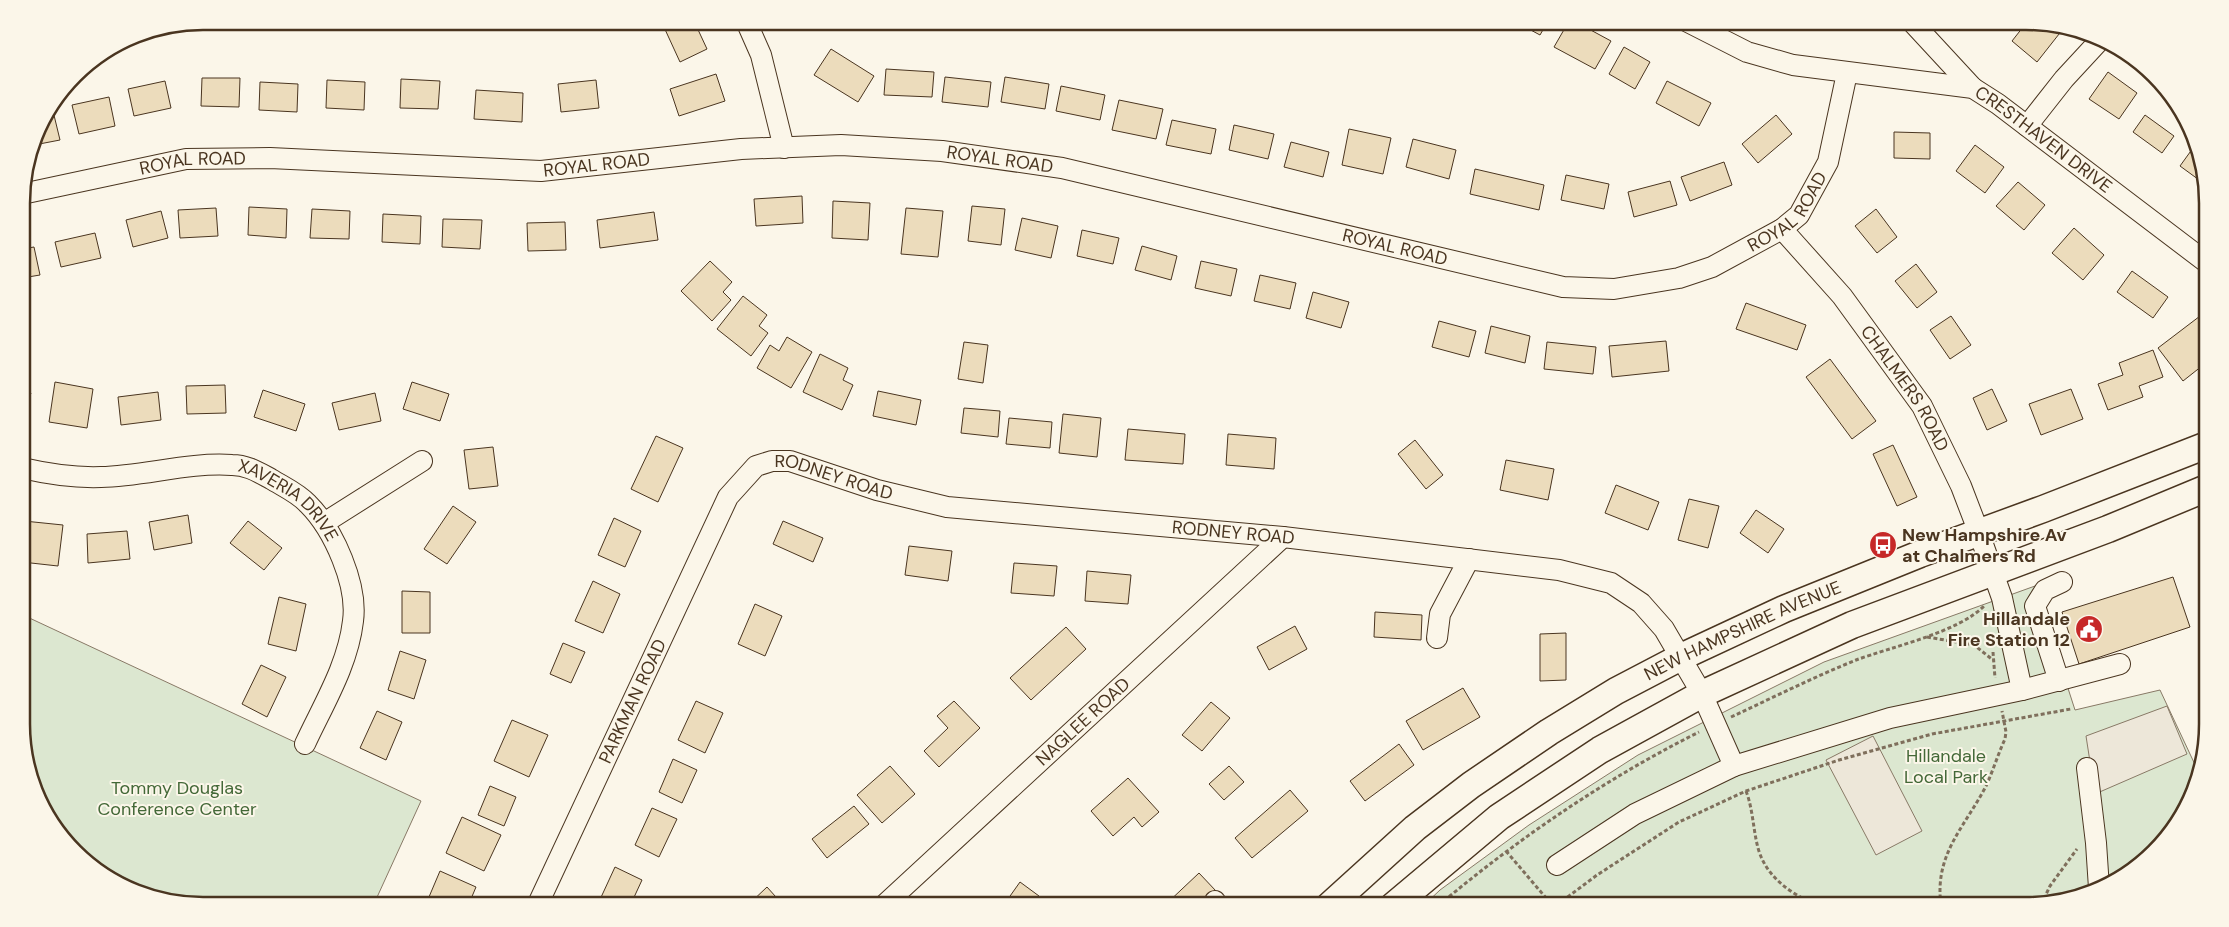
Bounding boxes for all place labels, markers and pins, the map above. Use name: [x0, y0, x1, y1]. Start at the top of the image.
place label: New Hampshire Av at Chalmers Rd: [1902, 523, 2067, 568]
bus stop icon: New Hampshire Av at Chalmers Rd: [1868, 530, 1898, 560]
place label: Hillandale Fire Station 12: [1948, 607, 2070, 652]
public building icon: Hillandale Fire Station 12: [2074, 614, 2104, 644]

